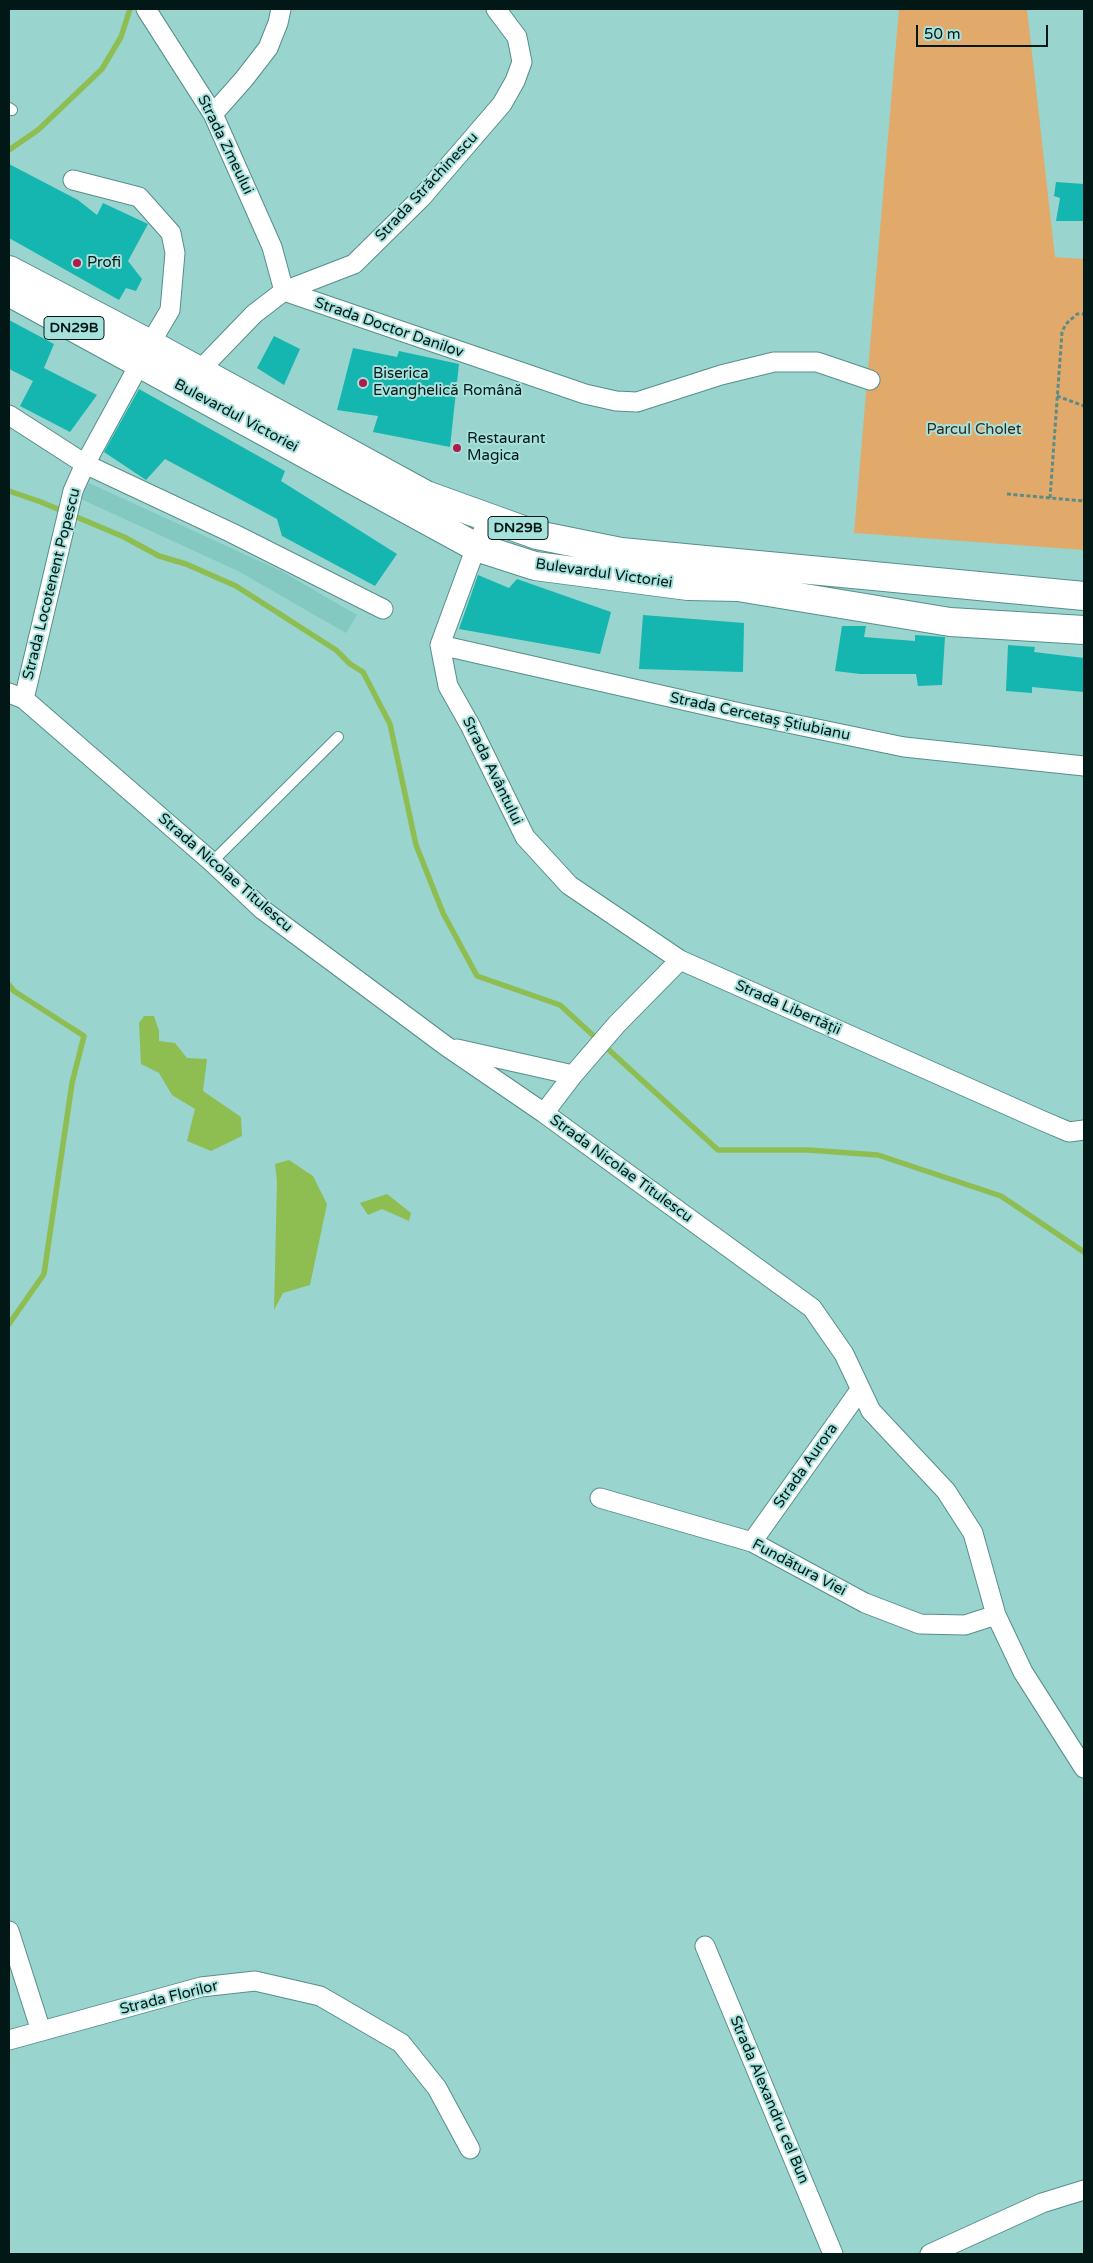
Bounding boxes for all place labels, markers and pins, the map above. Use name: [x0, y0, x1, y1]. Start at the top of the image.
place label: Profi: [87, 254, 121, 272]
marker: Profi: [71, 257, 83, 269]
place label: Biserica Evanghelică Română: [373, 365, 522, 400]
marker: Biserica Evanghelică Română: [357, 377, 369, 389]
place label: Restaurant Magica: [467, 430, 545, 465]
marker: Restaurant Magica: [451, 442, 463, 454]

